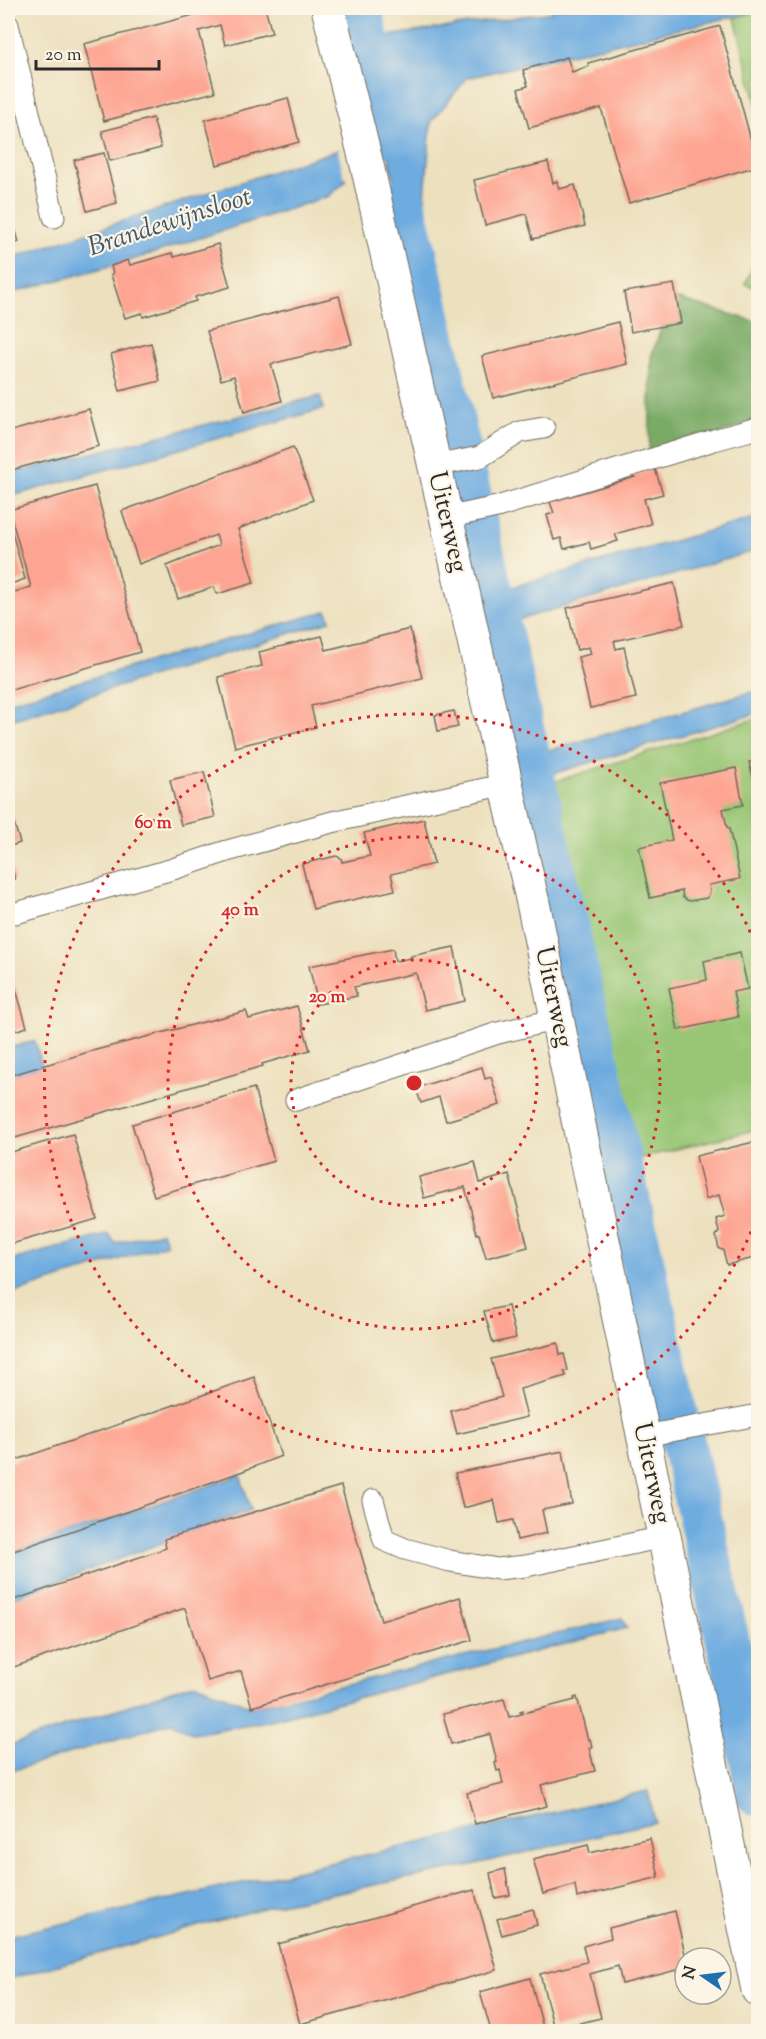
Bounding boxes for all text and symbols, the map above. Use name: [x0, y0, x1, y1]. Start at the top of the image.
scale bar: [36, 33, 159, 71]
text: 20 m: [45, 43, 82, 69]
water label: Brandewijnsloot: [83, 178, 257, 268]
street label: Uiterweg: [417, 468, 477, 576]
text: 60 m: [134, 811, 172, 837]
text: 40 m: [220, 898, 259, 924]
street label: Uiterweg: [524, 943, 582, 1051]
text: 20 m: [309, 985, 345, 1011]
centre of rings: [404, 1073, 424, 1093]
street label: Uiterweg: [622, 1419, 680, 1527]
north arrow: [673, 1946, 733, 2006]
text: N: [678, 1964, 704, 1982]

